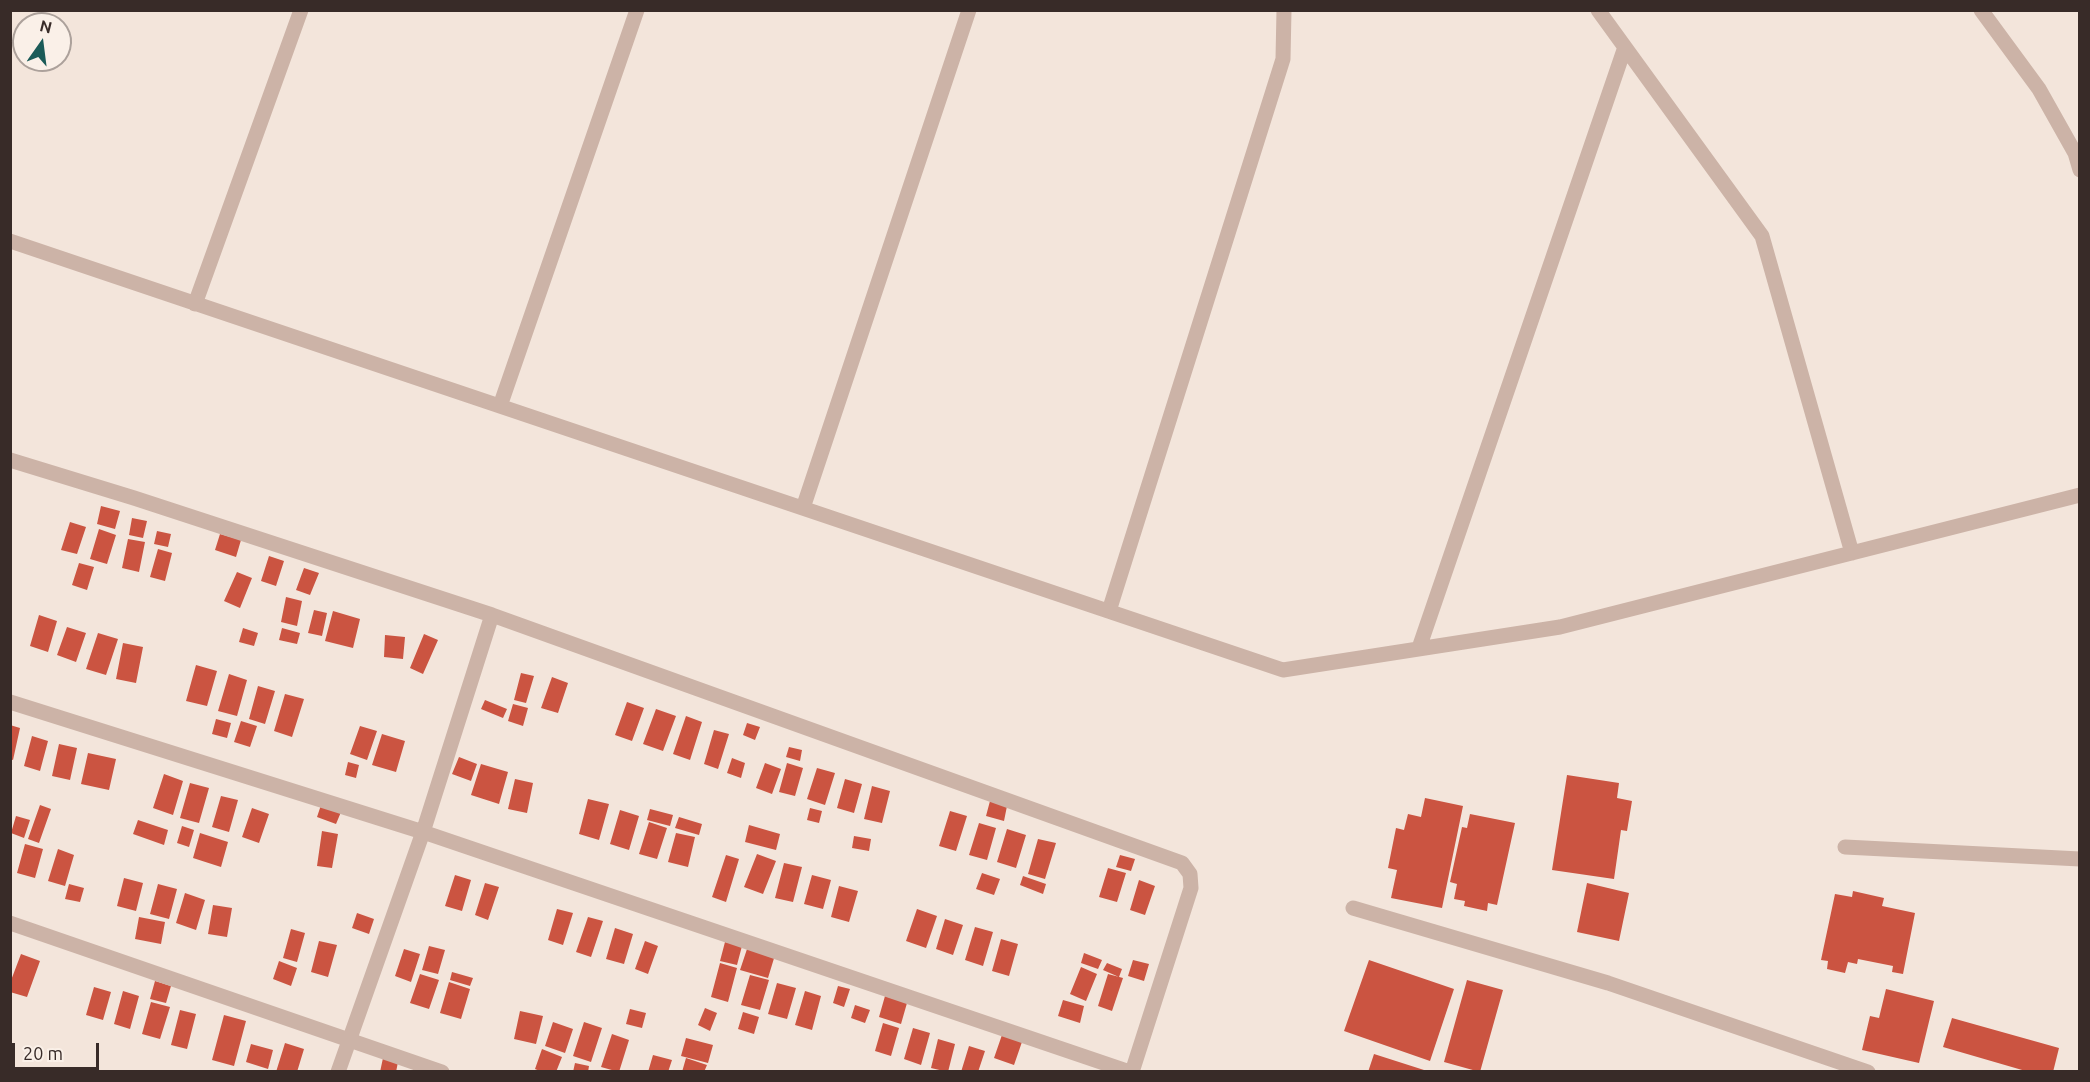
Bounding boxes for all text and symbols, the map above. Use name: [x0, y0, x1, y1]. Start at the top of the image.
north arrow: [12, 12, 72, 72]
text: N: [38, 16, 54, 37]
scale bar: [15, 1031, 102, 1069]
text: 20 m: [23, 1043, 63, 1063]

